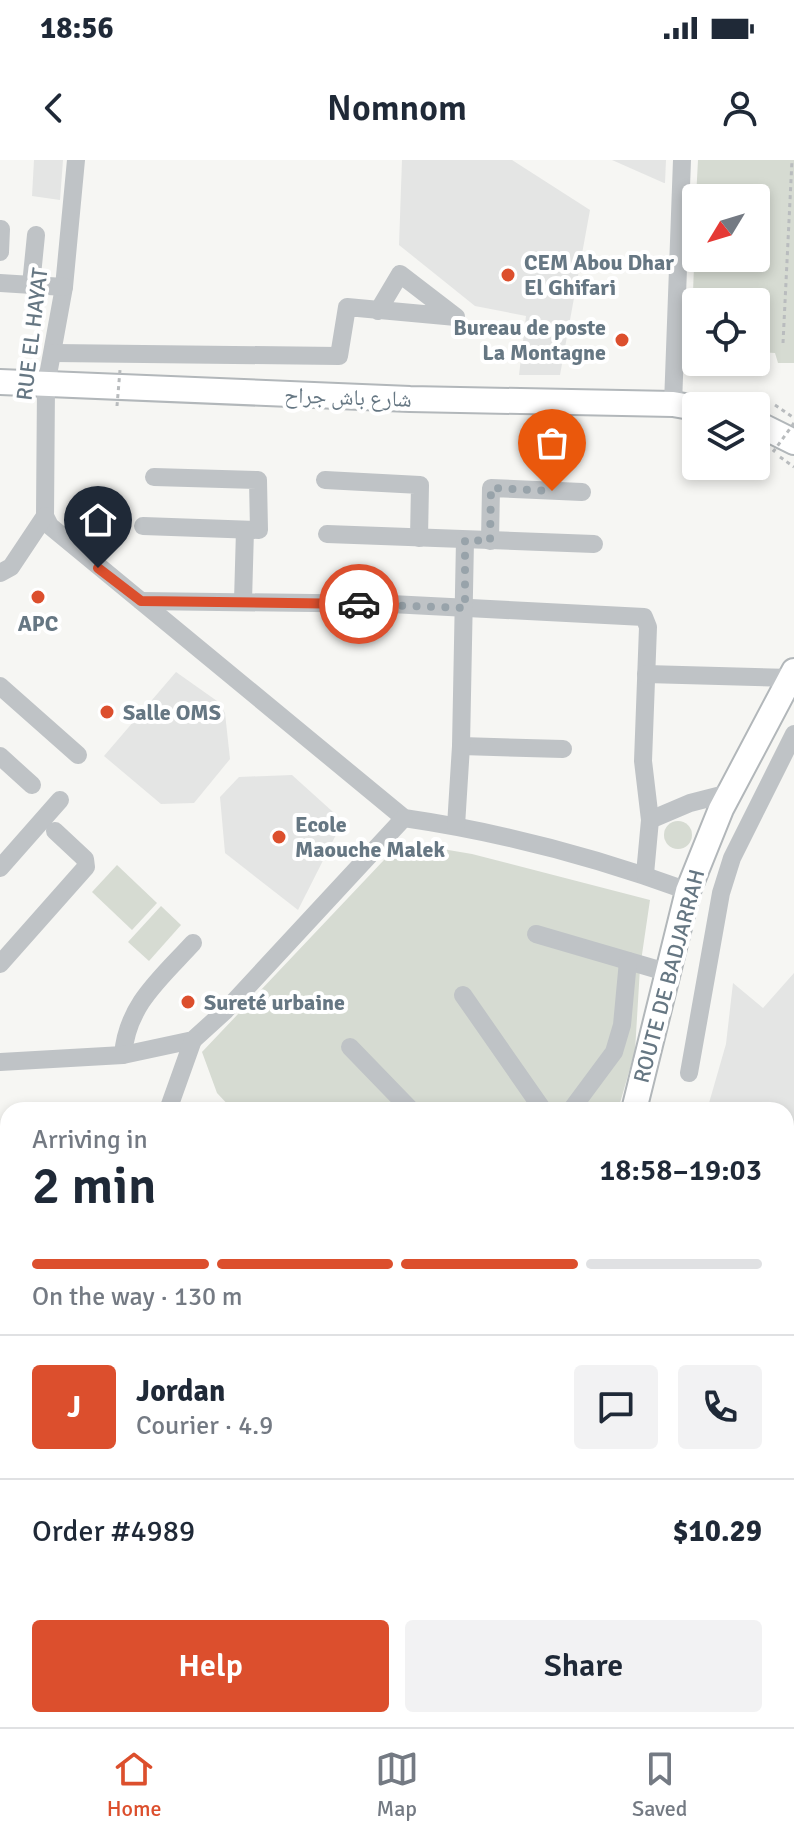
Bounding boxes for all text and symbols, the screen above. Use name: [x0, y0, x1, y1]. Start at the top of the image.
text: 18:56: [40, 10, 114, 47]
icon: back: [32, 86, 76, 130]
text: Nomnom: [327, 86, 467, 131]
icon: person: [718, 86, 762, 130]
north arrow: [682, 184, 770, 272]
map controls: [682, 184, 770, 480]
place label: CEM Abou Dhar El Ghifari: [524, 249, 674, 301]
street label: RUE EL HAYAT: [10, 266, 54, 402]
marker: CEM Abou Dhar El Ghifari: [499, 266, 517, 284]
button: locate: [682, 288, 770, 376]
place label: Bureau de poste La Montagne: [453, 314, 606, 366]
marker: Bureau de poste La Montagne: [613, 331, 631, 349]
street label: شارع باش جراح: [284, 381, 412, 413]
button: layers: [682, 392, 770, 480]
pin: [518, 409, 586, 491]
icon: bag: [530, 421, 574, 465]
pin: [64, 486, 132, 568]
icon: home: [76, 498, 120, 542]
courier: [319, 564, 399, 644]
icon: car: [337, 582, 381, 626]
marker: APC: [29, 588, 47, 606]
place label: APC: [18, 610, 58, 637]
place label: Salle OMS: [123, 699, 221, 726]
marker: Salle OMS: [98, 703, 116, 721]
place label: Ecole Maouche Malek: [295, 811, 445, 863]
marker: Ecole Maouche Malek: [270, 828, 288, 846]
street label: ROUTE DE BADJARRAH: [627, 866, 711, 1086]
place label: Sureté urbaine: [204, 989, 345, 1016]
marker: Sureté urbaine: [179, 993, 197, 1011]
text: Arriving in: [32, 1124, 148, 1156]
text: 18:58–19:03: [599, 1152, 762, 1189]
text: 2 min: [32, 1154, 157, 1218]
text: On the way · 130 m: [32, 1281, 242, 1313]
button: chat: [574, 1365, 658, 1449]
button: phone: [678, 1365, 762, 1449]
text: Jordan: [136, 1373, 225, 1410]
text: J: [67, 1389, 81, 1426]
text: Courier · 4.9: [136, 1410, 273, 1442]
text: Order #4989: [32, 1513, 195, 1550]
text: $10.29: [672, 1513, 762, 1550]
button: Help: [32, 1620, 389, 1712]
button: Share: [405, 1620, 762, 1712]
tab: Home: [107, 1747, 161, 1822]
tab: Map: [375, 1747, 419, 1822]
tab: Saved: [632, 1747, 687, 1822]

